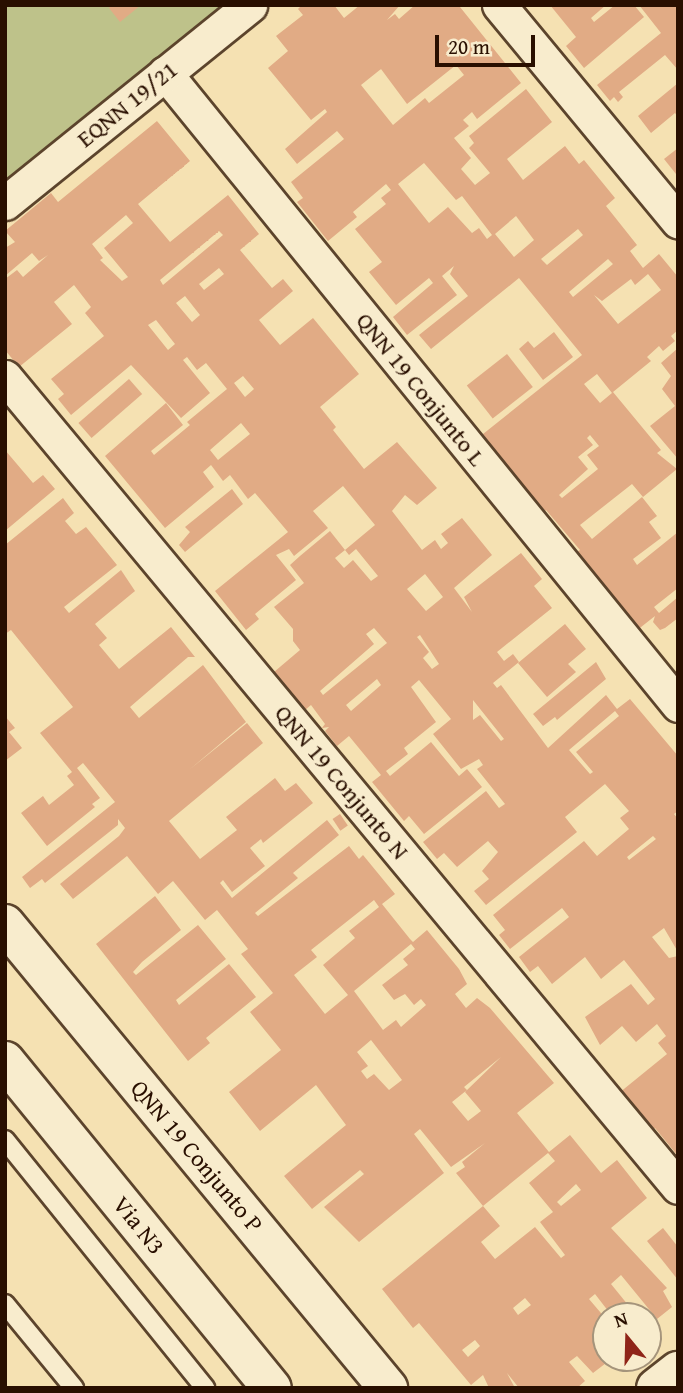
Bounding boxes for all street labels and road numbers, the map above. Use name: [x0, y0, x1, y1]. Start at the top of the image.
street label: EQNN 19/21: [71, 55, 183, 153]
street label: QNN 19 Conjunto L: [350, 306, 492, 472]
street label: QNN 19 Conjunto N: [269, 699, 415, 865]
street label: QNN 19 Conjunto P: [125, 1074, 269, 1238]
street label: Via N3: [107, 1190, 171, 1260]

